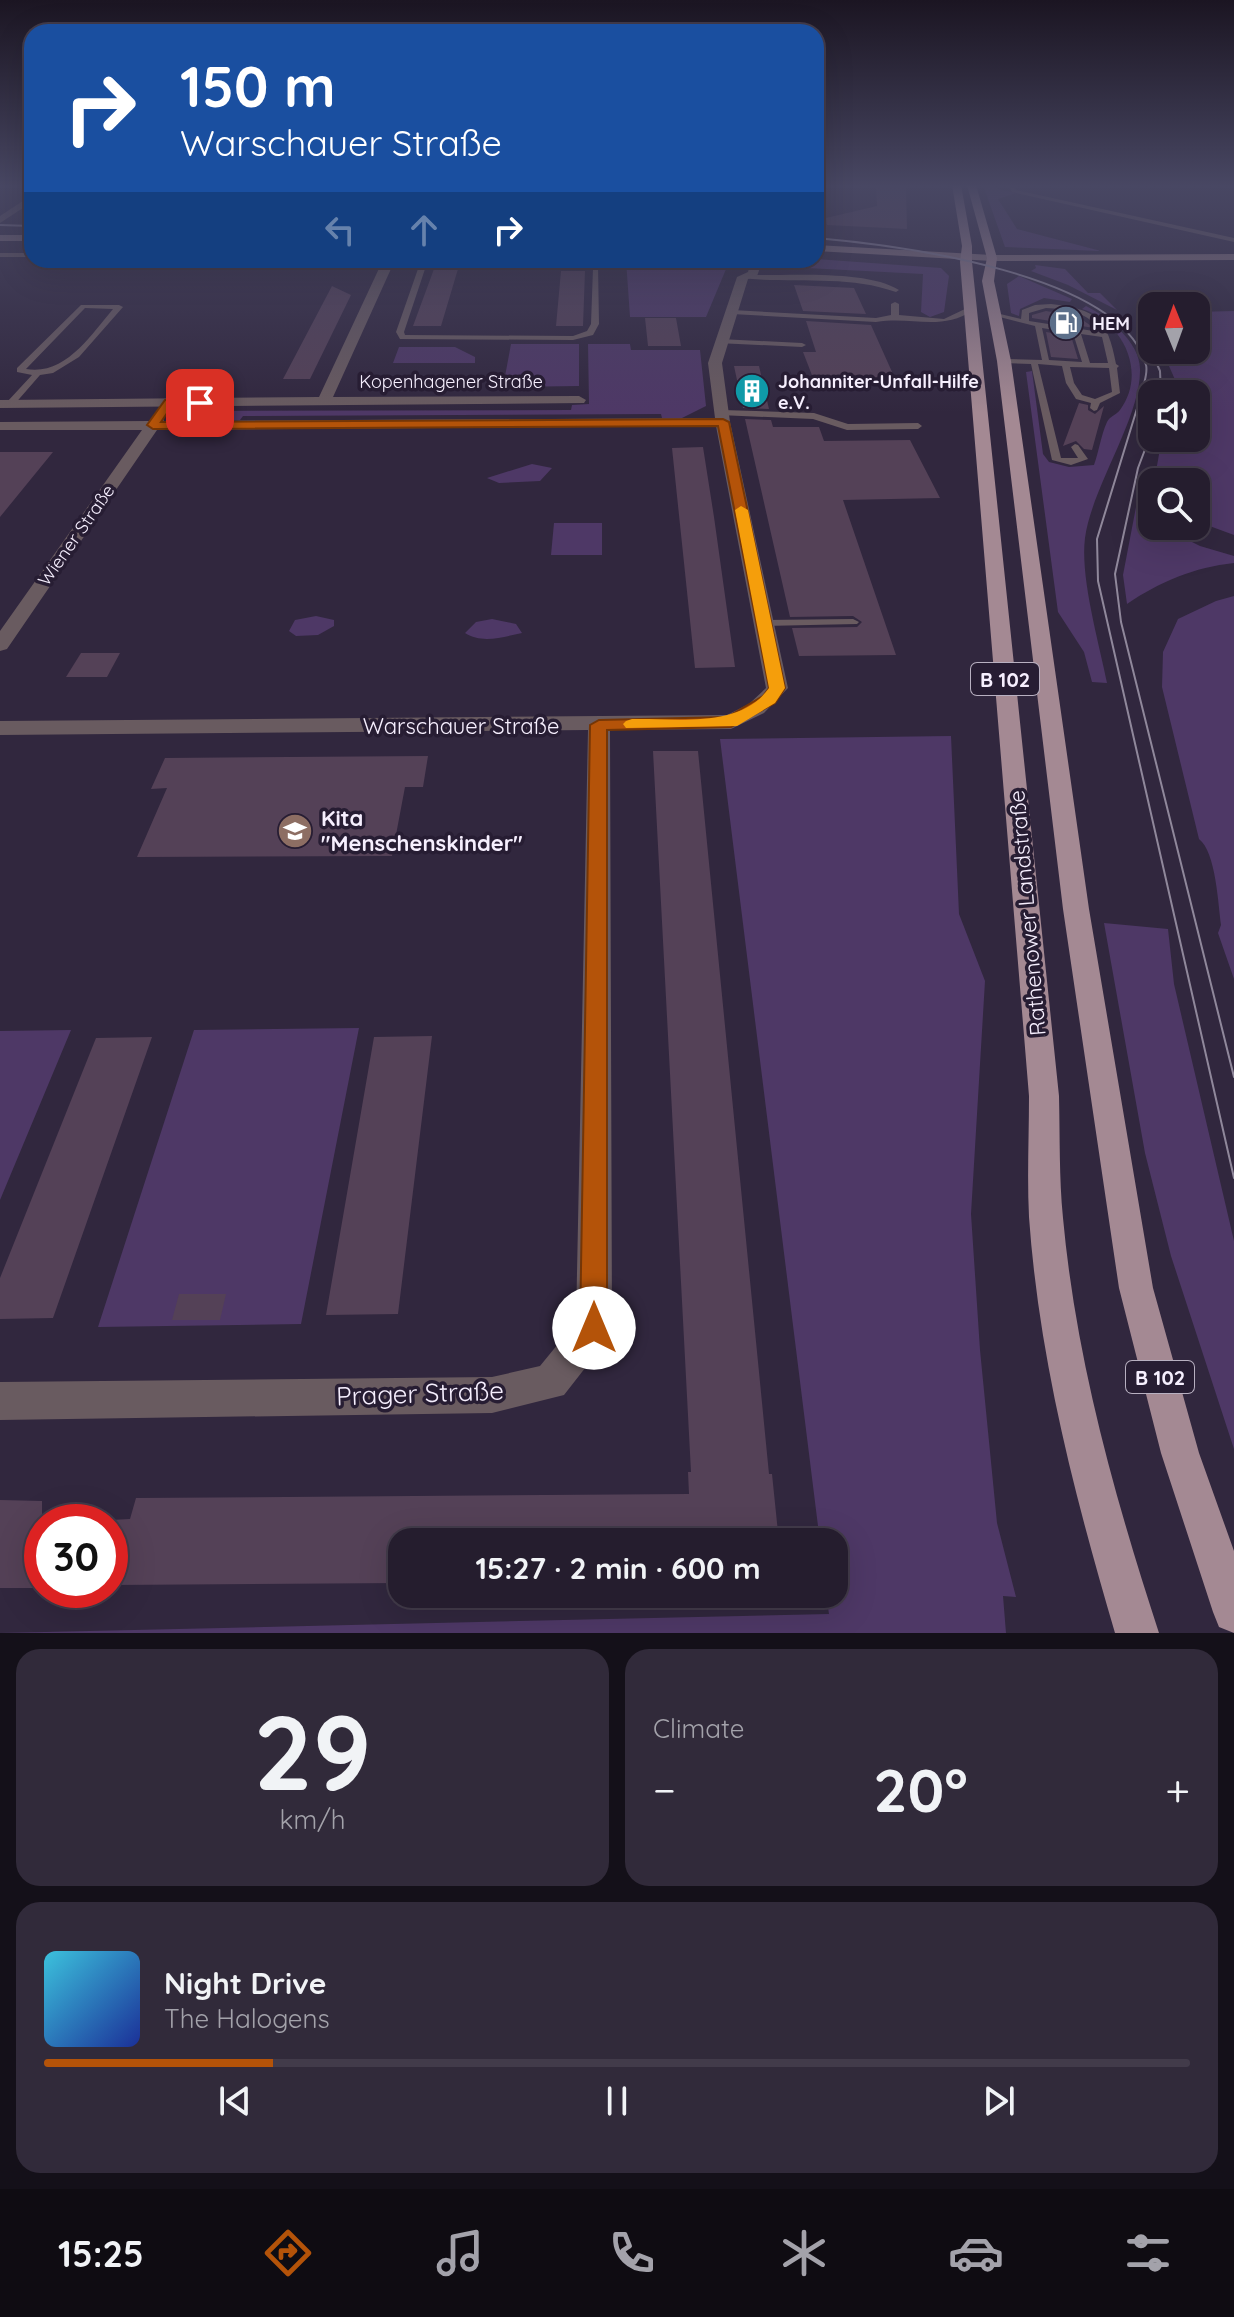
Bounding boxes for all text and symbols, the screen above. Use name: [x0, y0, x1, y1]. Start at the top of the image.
text: 150 m: [180, 51, 336, 121]
icon: right: [48, 56, 152, 160]
text: Warschauer Straße: [180, 120, 502, 165]
icon: left: [318, 208, 362, 252]
icon: ahead: [402, 208, 446, 252]
icon: right: [486, 208, 530, 252]
north arrow: [1138, 292, 1210, 364]
map controls: [1138, 292, 1210, 540]
fuel station icon: HEM: [1047, 304, 1085, 342]
place label: HEM: [1092, 312, 1130, 335]
pin: [166, 369, 234, 437]
street label: Kopenhagener Straße: [359, 370, 543, 393]
place label: Johanniter-Unfall-Hilfe e.V.: [778, 370, 979, 414]
building icon: Johanniter-Unfall-Hilfe e.V.: [733, 372, 771, 410]
button: sound: [1138, 380, 1210, 452]
icon: arrive: [178, 381, 222, 425]
button: search: [1138, 468, 1210, 540]
street label: Wiener Straße: [33, 480, 119, 590]
road number: B 102: [971, 663, 1039, 695]
street label: Warschauer Straße: [363, 712, 559, 740]
street label: Rathenower Landstraße: [1002, 789, 1052, 1037]
place label: Kita "Menschenskinder": [321, 804, 523, 857]
school or university icon: Kita "Menschenskinder": [276, 812, 314, 850]
position arrow: [552, 1286, 636, 1370]
road number: B 102: [1126, 1361, 1194, 1393]
street label: Prager Straße: [336, 1374, 504, 1412]
speed limit sign: 30: [24, 1504, 128, 1608]
text: 15:27 · 2 min · 600 m: [475, 1549, 761, 1587]
text: 29: [253, 1686, 372, 1816]
text: Climate: [653, 1712, 744, 1745]
text: 20°: [873, 1752, 968, 1827]
text: −: [653, 1762, 676, 1817]
text: +: [1165, 1762, 1190, 1817]
text: km/h: [280, 1803, 345, 1836]
text: Night Drive: [164, 1964, 326, 2002]
text: The Halogens: [164, 2002, 330, 2035]
icon: previous: [213, 2079, 257, 2123]
icon: pause: [595, 2079, 639, 2123]
icon: next: [977, 2079, 1021, 2123]
icon: directions: [260, 2225, 316, 2281]
icon: music: [432, 2225, 488, 2281]
icon: phone: [604, 2225, 660, 2281]
icon: climate: [776, 2225, 832, 2281]
icon: car: [948, 2225, 1004, 2281]
icon: filters: [1120, 2225, 1176, 2281]
text: 15:25: [58, 2231, 144, 2276]

